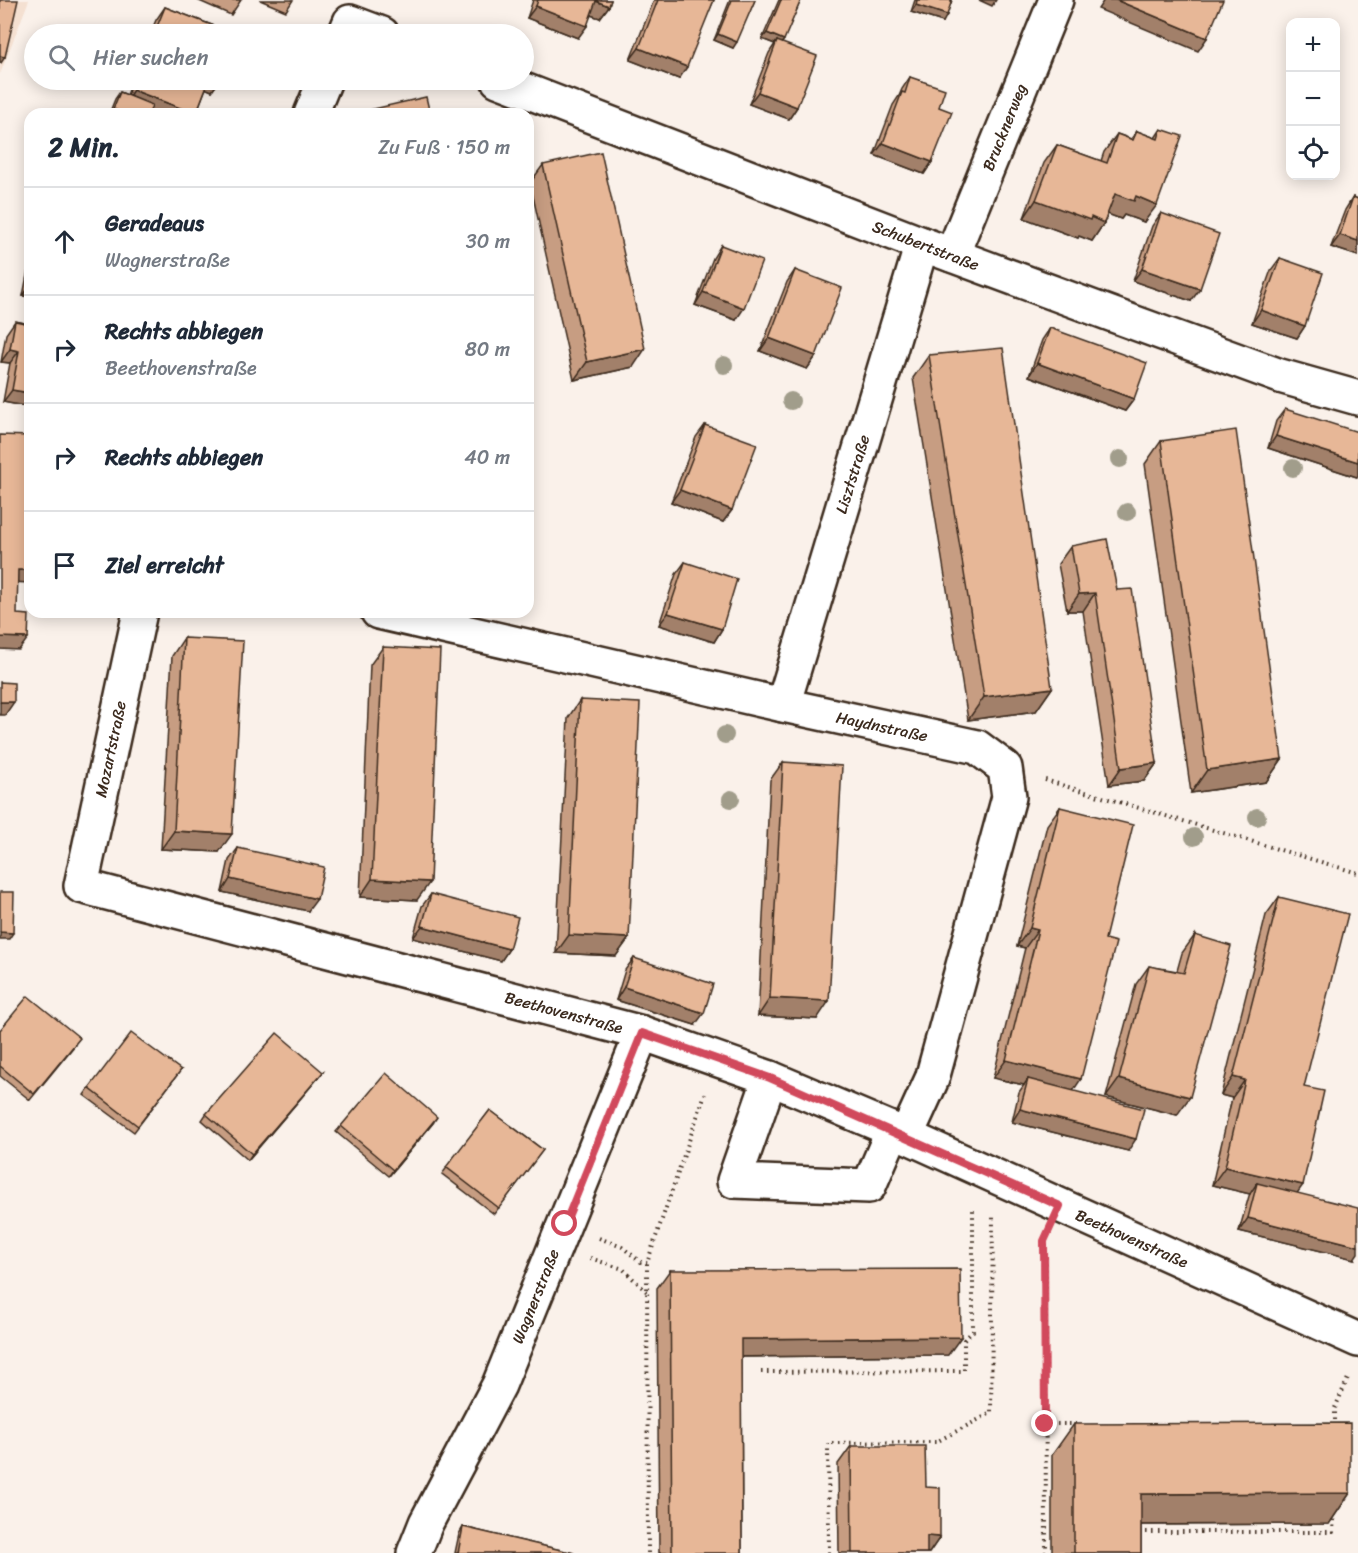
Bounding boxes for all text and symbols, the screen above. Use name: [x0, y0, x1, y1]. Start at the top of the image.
map controls: [1286, 18, 1340, 180]
button: +: [1286, 18, 1340, 72]
search box: [24, 24, 534, 90]
text: Hier suchen: [93, 38, 208, 77]
icon: search: [45, 41, 78, 74]
button: −: [1286, 72, 1340, 126]
street label: Brucknerweg: [974, 79, 1035, 175]
text: 2 Min.: [48, 124, 120, 170]
button: locate: [1286, 126, 1340, 180]
text: Zu Fuß · 150 m: [378, 130, 510, 165]
text: Geradeaus: [105, 204, 204, 243]
street label: Schubertstraße: [868, 212, 984, 279]
text: 30 m: [466, 224, 510, 259]
icon: ahead: [48, 225, 81, 258]
text: Wagnerstraße: [105, 243, 230, 278]
text: Rechts abbiegen: [105, 312, 263, 351]
text: 80 m: [465, 332, 510, 367]
icon: right: [48, 333, 81, 366]
text: Beethovenstraße: [105, 351, 257, 386]
street label: Lisztstraße: [827, 431, 878, 517]
text: Rechts abbiegen: [105, 438, 263, 477]
text: 40 m: [464, 440, 510, 475]
icon: right: [48, 441, 81, 474]
text: Ziel erreicht: [105, 546, 224, 585]
icon: arrive: [48, 549, 81, 582]
street label: Mozartstraße: [86, 698, 135, 800]
street label: Haydnstraße: [833, 703, 930, 750]
street label: Beethovenstraße: [502, 983, 626, 1042]
street label: Beethovenstraße: [1071, 1201, 1193, 1276]
route start: [551, 1210, 577, 1236]
street label: Wagnerstraße: [503, 1244, 568, 1348]
route end: [1031, 1410, 1057, 1436]

